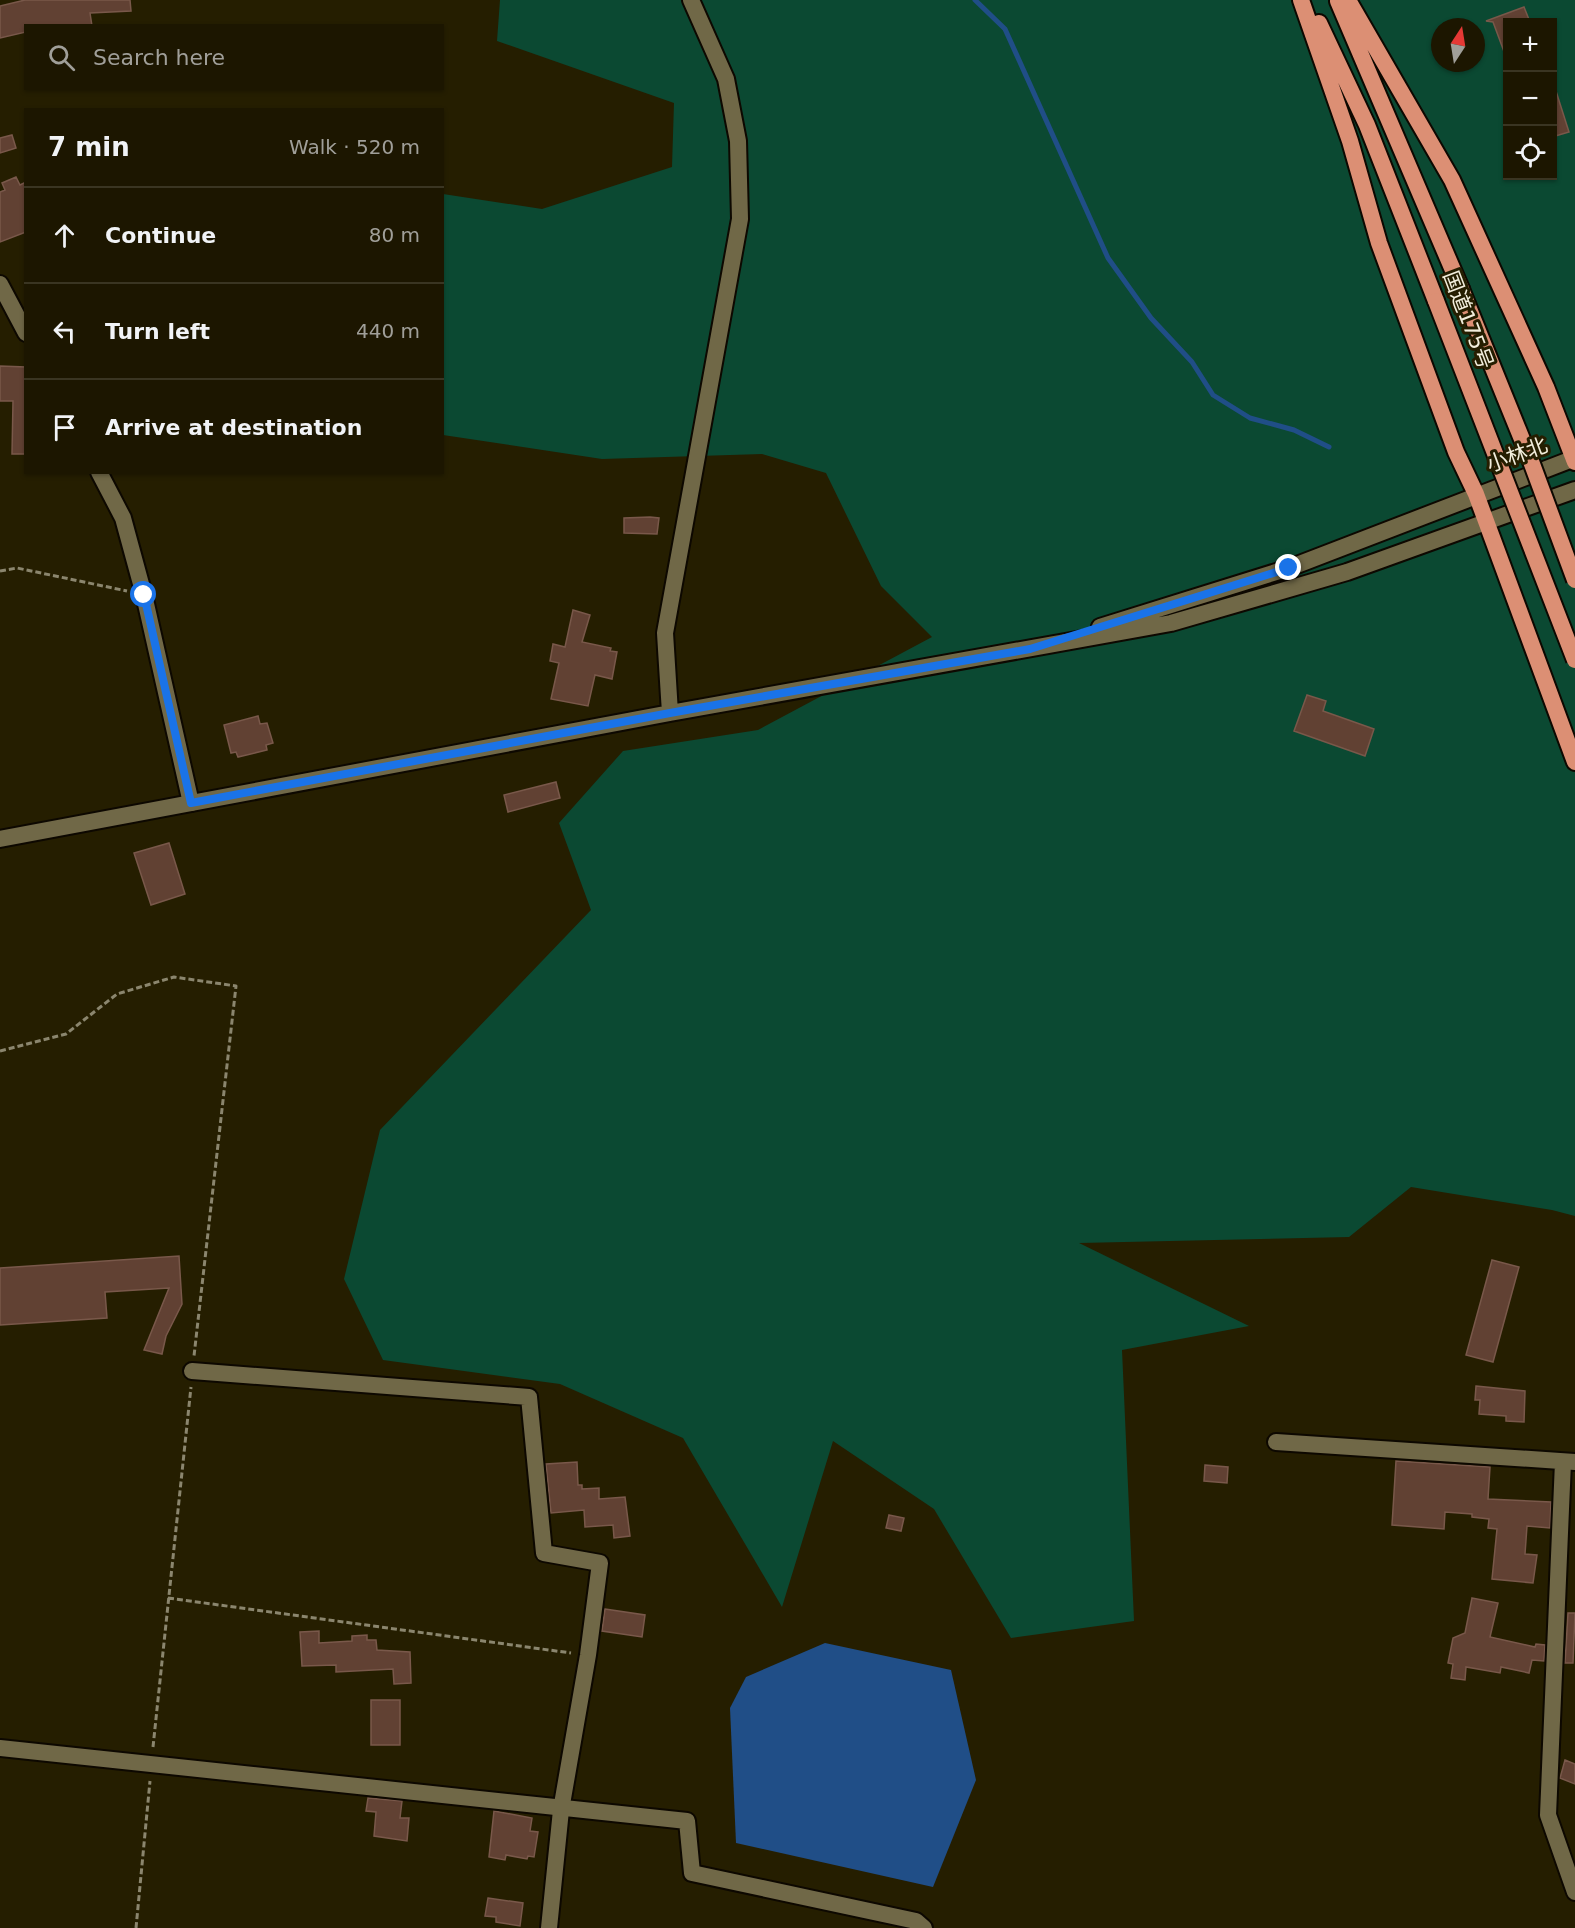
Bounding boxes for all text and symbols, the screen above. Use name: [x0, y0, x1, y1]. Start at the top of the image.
north arrow: [1431, 18, 1485, 72]
map controls: [1503, 18, 1557, 180]
button: +: [1503, 18, 1557, 72]
search box: [24, 24, 444, 90]
icon: search: [45, 41, 78, 74]
text: Search here: [93, 45, 225, 70]
button: −: [1503, 72, 1557, 126]
button: locate: [1503, 126, 1557, 180]
text: 7 min: [48, 132, 130, 162]
text: Walk · 520 m: [289, 135, 420, 159]
icon: ahead: [48, 219, 81, 252]
text: Continue: [105, 223, 216, 248]
text: 80 m: [369, 223, 420, 247]
street label: 国道175号: [1438, 268, 1498, 372]
icon: left: [48, 315, 81, 348]
text: Turn left: [105, 319, 210, 344]
text: 440 m: [356, 319, 420, 343]
icon: arrive: [48, 411, 81, 444]
text: Arrive at destination: [105, 415, 362, 440]
street label: 小林北: [1483, 433, 1551, 477]
route end: [1275, 554, 1301, 580]
route start: [130, 581, 156, 607]

